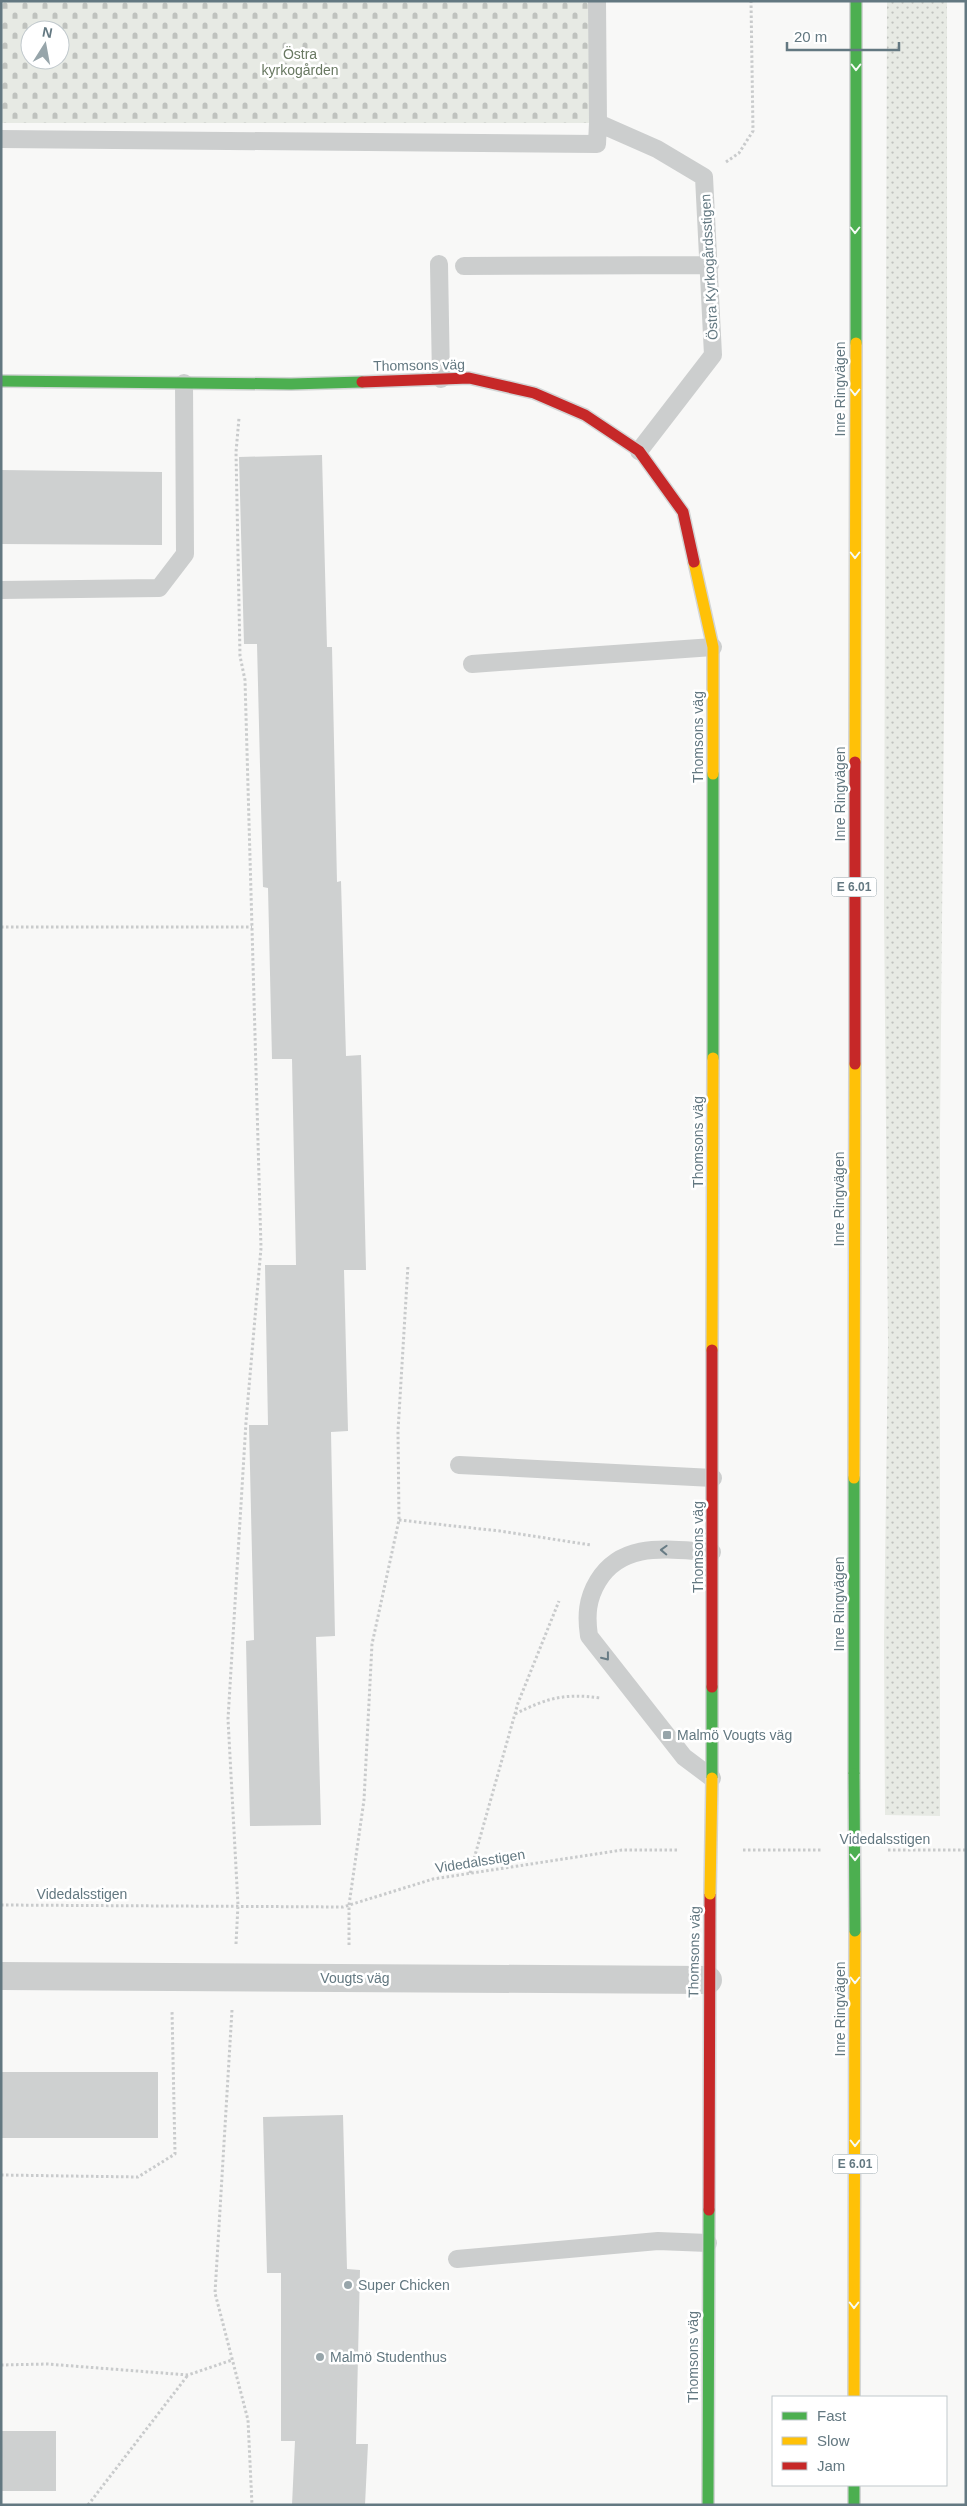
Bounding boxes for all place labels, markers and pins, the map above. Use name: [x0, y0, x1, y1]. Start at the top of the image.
place label: Malmö Vougts väg: [677, 1727, 792, 1743]
marker: Malmö Vougts väg: [661, 1729, 673, 1741]
place label: Super Chicken: [358, 2277, 450, 2293]
marker: Super Chicken: [342, 2279, 354, 2291]
place label: Malmö Studenthus: [330, 2349, 447, 2365]
marker: Malmö Studenthus: [314, 2351, 326, 2363]

